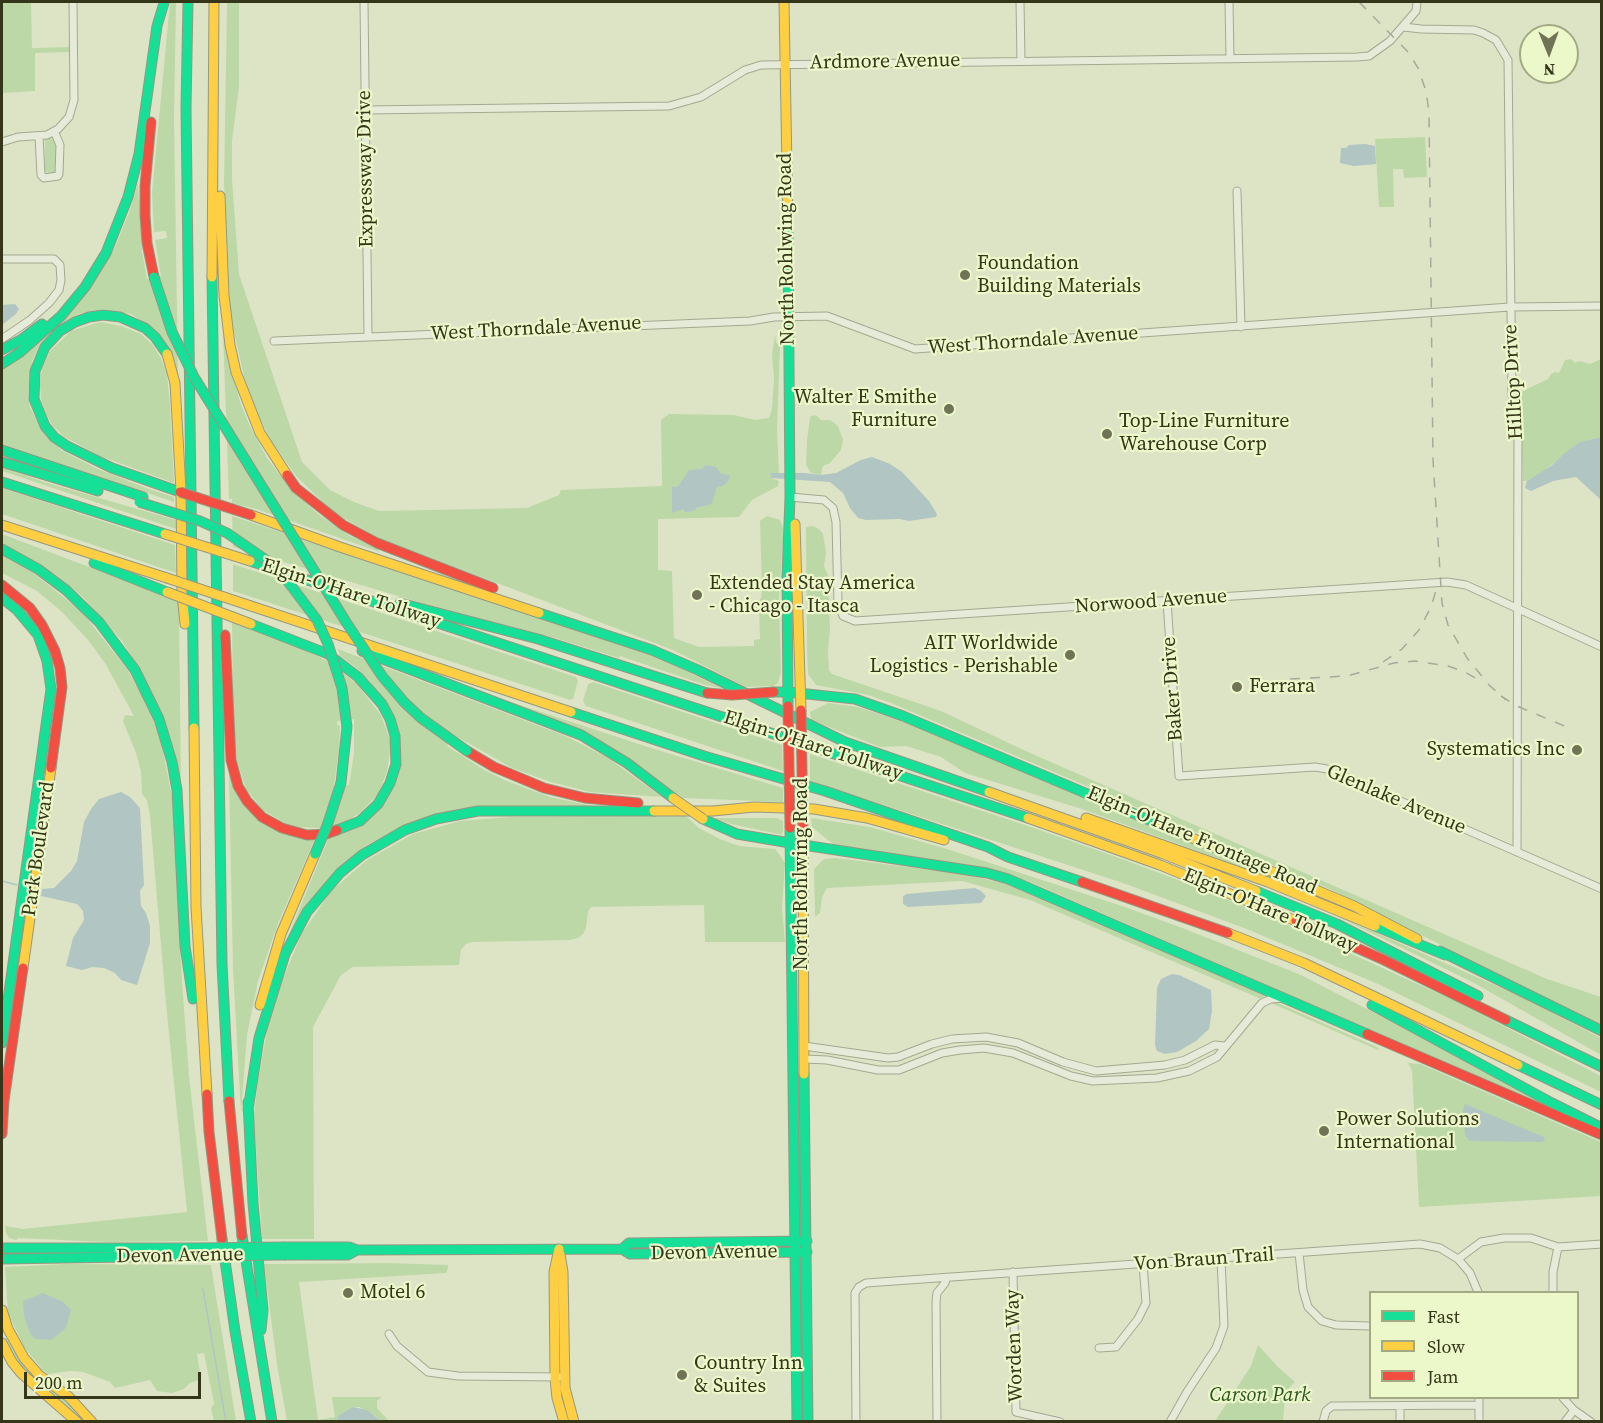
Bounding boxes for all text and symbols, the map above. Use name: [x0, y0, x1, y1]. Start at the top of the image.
north arrow: [1519, 24, 1579, 84]
street label: Ardmore Avenue: [809, 49, 961, 75]
text: N: [1543, 59, 1555, 81]
street label: Expressway Drive: [353, 90, 379, 248]
street label: North Rohlwing Road: [773, 153, 801, 345]
place label: Foundation Building Materials: [977, 252, 1141, 299]
marker: Foundation Building Materials: [958, 268, 972, 282]
street label: West Thorndale Avenue: [430, 311, 642, 347]
street label: West Thorndale Avenue: [927, 322, 1139, 360]
street label: Hilltop Drive: [1499, 324, 1529, 440]
place label: Walter E Smithe Furniture: [794, 386, 937, 433]
marker: Walter E Smithe Furniture: [942, 402, 956, 416]
place label: Top-Line Furniture Warehouse Corp: [1119, 410, 1289, 457]
marker: Top-Line Furniture Warehouse Corp: [1100, 427, 1114, 441]
street label: Elgin-O'Hare Tollway: [258, 554, 444, 634]
place label: Extended Stay America - Chicago - Itasca: [709, 572, 915, 619]
street label: Norwood Avenue: [1074, 585, 1228, 619]
marker: Extended Stay America - Chicago - Itasca: [690, 588, 704, 602]
place label: AIT Worldwide Logistics - Perishable: [869, 632, 1058, 679]
street label: Baker Drive: [1157, 636, 1189, 742]
marker: AIT Worldwide Logistics - Perishable: [1063, 648, 1077, 662]
place label: Ferrara: [1249, 675, 1315, 699]
marker: Ferrara: [1230, 680, 1244, 694]
street label: Elgin-O'Hare Tollway: [720, 706, 906, 786]
place label: Systematics Inc: [1427, 738, 1565, 762]
marker: Systematics Inc: [1570, 743, 1584, 757]
street label: Glenlake Avenue: [1323, 760, 1469, 840]
street label: North Rohlwing Road: [790, 778, 814, 970]
street label: Park Boulevard: [18, 780, 60, 918]
street label: Elgin-O'Hare Frontage Road: [1083, 782, 1321, 900]
street label: Elgin-O'Hare Tollway: [1179, 863, 1361, 959]
place label: Power Solutions International: [1336, 1108, 1479, 1155]
marker: Power Solutions International: [1317, 1124, 1331, 1138]
street label: Devon Avenue: [650, 1240, 778, 1266]
street label: Devon Avenue: [116, 1243, 244, 1269]
street label: Von Braun Trail: [1133, 1243, 1275, 1277]
place label: Motel 6: [360, 1281, 426, 1305]
marker: Motel 6: [341, 1286, 355, 1300]
street label: Worden Way: [1001, 1289, 1029, 1403]
legend: [1369, 1291, 1579, 1399]
text: Fast: [1427, 1304, 1460, 1329]
text: Slow: [1427, 1334, 1465, 1359]
place label: Country Inn & Suites: [694, 1352, 803, 1399]
scale bar: [27, 1360, 204, 1398]
text: Jam: [1427, 1364, 1459, 1389]
marker: Country Inn & Suites: [675, 1368, 689, 1382]
text: 200 m: [35, 1370, 82, 1395]
park label: Carson Park: [1209, 1384, 1311, 1408]

